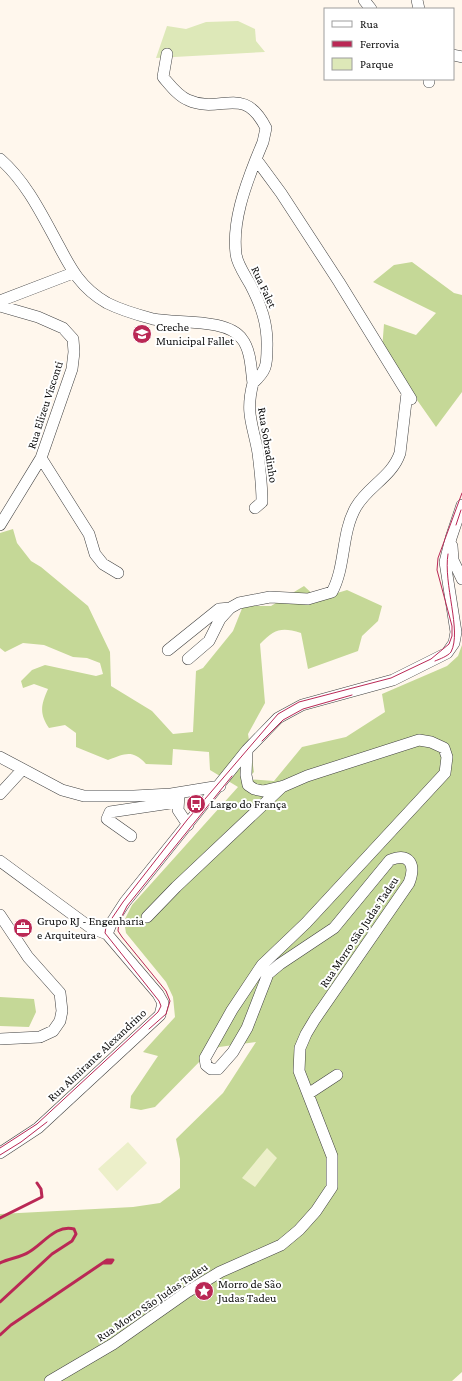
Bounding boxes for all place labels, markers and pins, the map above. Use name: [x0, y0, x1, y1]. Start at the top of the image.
place label: Creche Municipal Fallet: [156, 320, 235, 348]
school or university icon: Creche Municipal Fallet: [131, 323, 153, 345]
bus stop icon: Largo do França: [185, 793, 207, 815]
place label: Largo do França: [210, 797, 287, 811]
place label: Grupo RJ - Engenharia e Arquiteura: [37, 914, 145, 942]
office icon: Grupo RJ - Engenharia e Arquiteura: [12, 917, 34, 939]
place label: Morro de São Judas Tadeu: [217, 1277, 281, 1305]
place icon: Morro de São Judas Tadeu: [193, 1280, 215, 1302]

